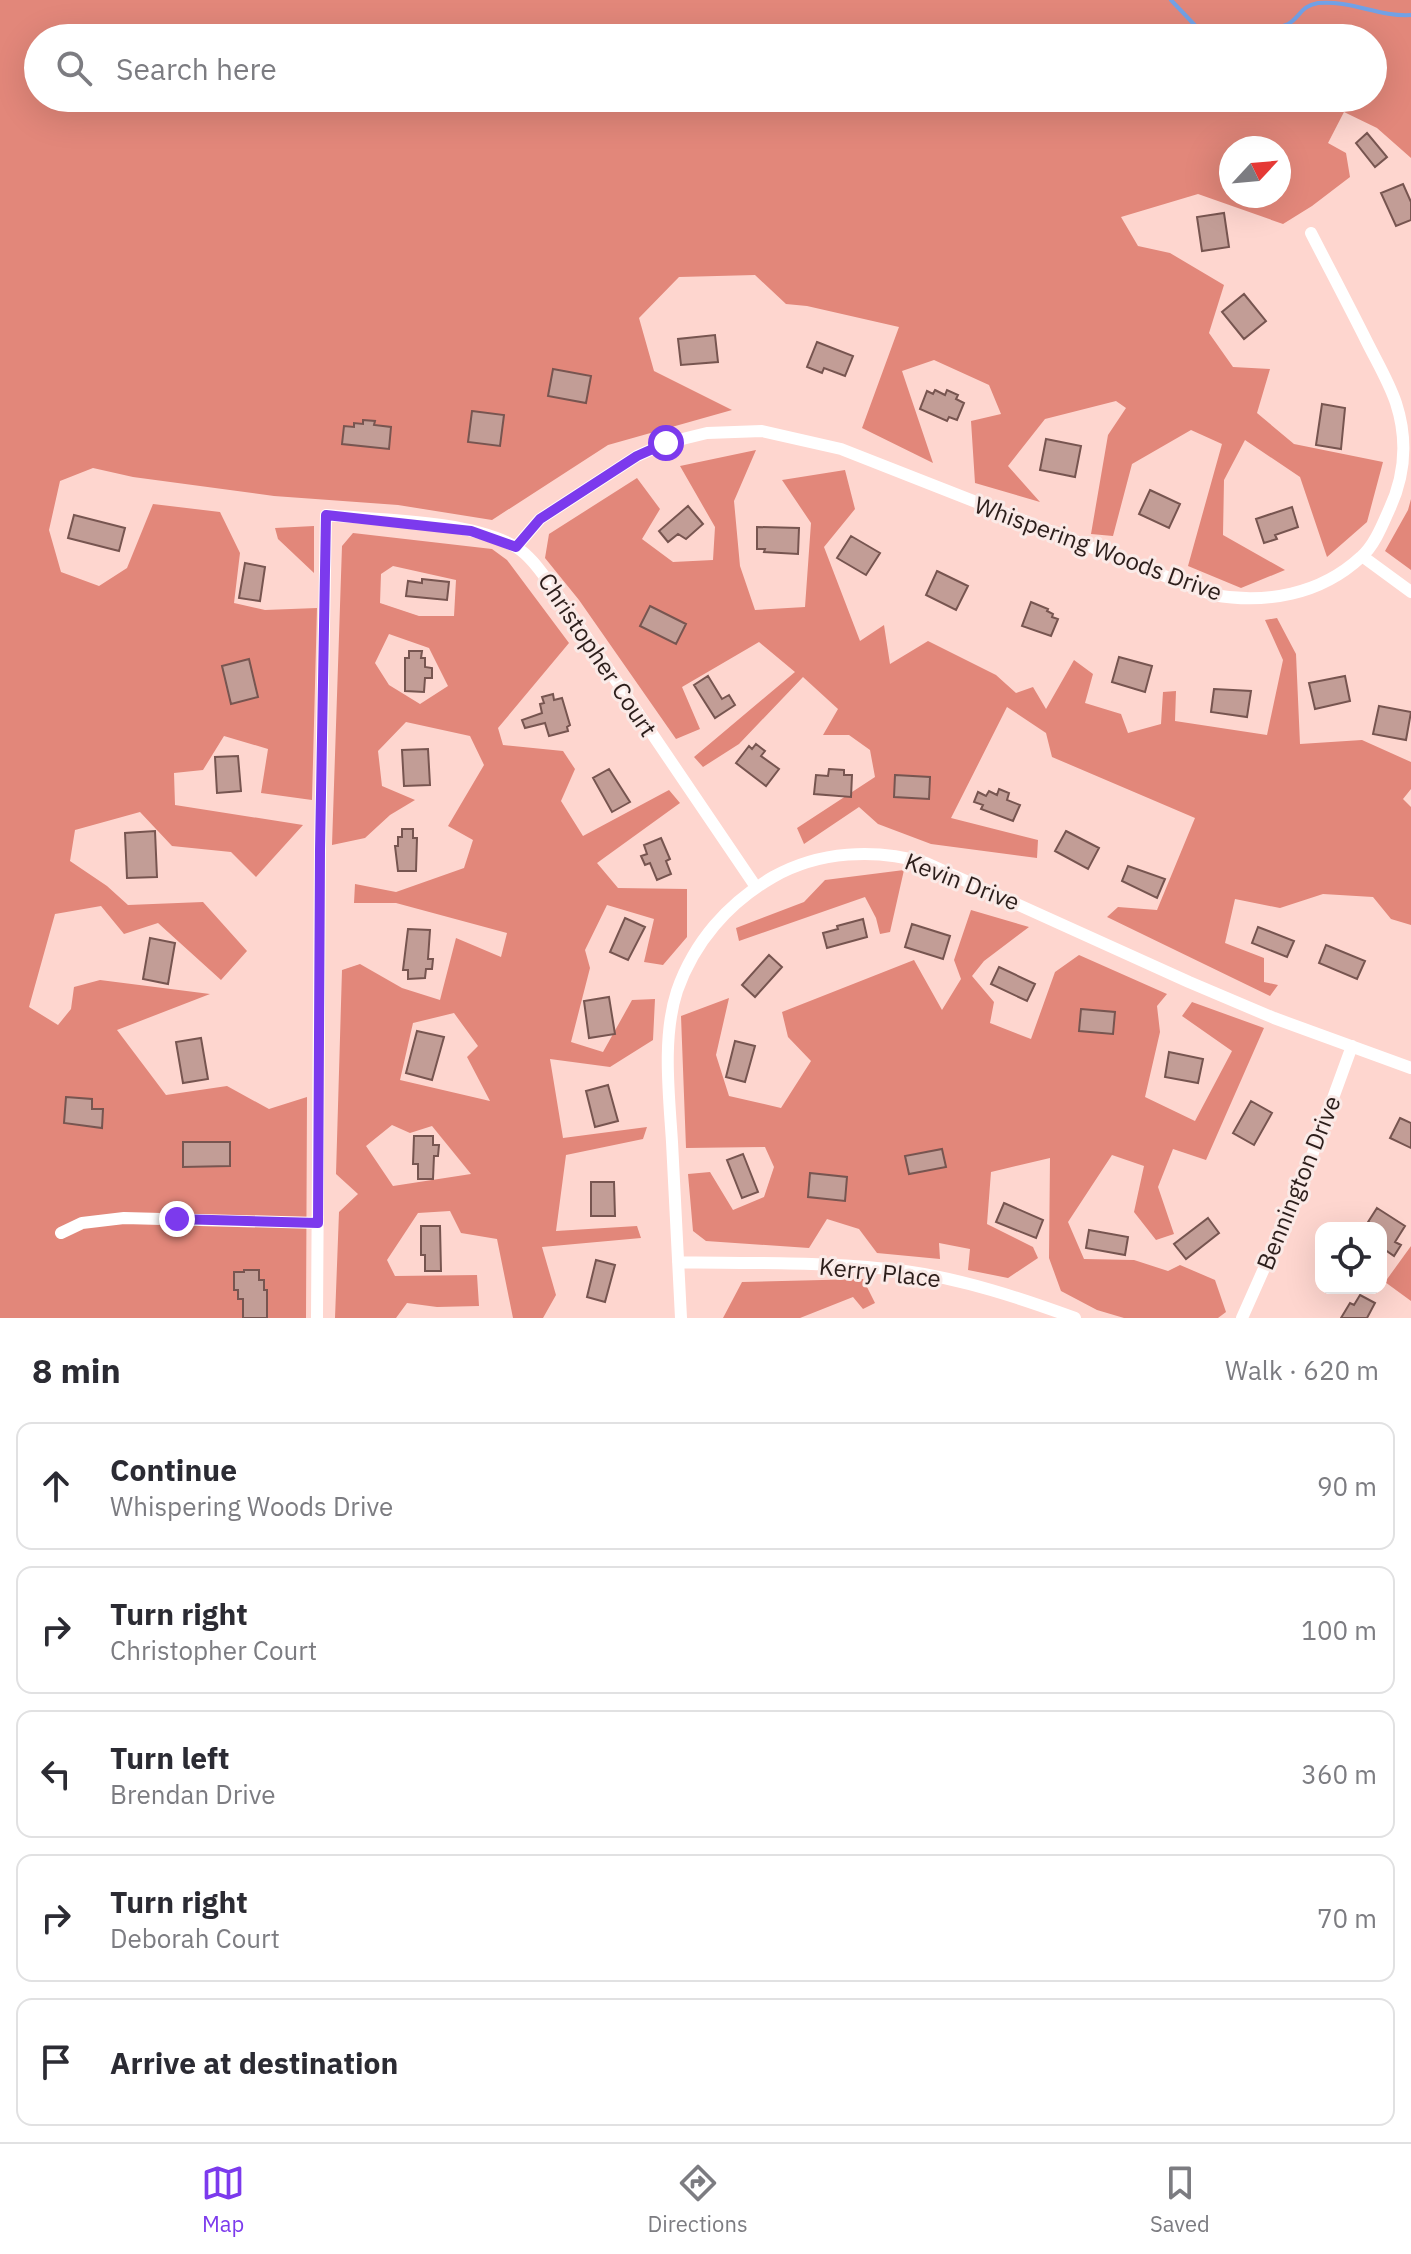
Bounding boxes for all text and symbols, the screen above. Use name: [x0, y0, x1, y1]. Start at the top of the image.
search box: [24, 24, 1387, 112]
icon: search: [52, 46, 96, 90]
text: Search here: [116, 49, 277, 88]
north arrow: [1219, 136, 1291, 208]
route start: [648, 425, 684, 461]
street label: Whispering Woods Drive: [970, 488, 1227, 608]
street label: Christopher Court: [531, 566, 665, 743]
street label: Kevin Drive: [900, 845, 1024, 918]
street label: Bennington Drive: [1249, 1091, 1348, 1274]
route end: [159, 1201, 195, 1237]
map controls: [1315, 1222, 1387, 1294]
button: locate: [1315, 1222, 1387, 1294]
street label: Kerry Place: [818, 1250, 943, 1294]
text: 8 min: [32, 1348, 121, 1392]
text: Walk · 620 m: [1225, 1353, 1379, 1387]
text: Continue: [110, 1450, 237, 1489]
icon: ahead: [34, 1464, 78, 1508]
text: 90 m: [1317, 1469, 1377, 1503]
text: Whispering Woods Drive: [110, 1489, 393, 1523]
text: Turn right: [110, 1594, 248, 1633]
icon: right: [34, 1608, 78, 1652]
text: 100 m: [1301, 1613, 1377, 1647]
text: Christopher Court: [110, 1633, 317, 1667]
text: Turn left: [110, 1738, 229, 1777]
icon: left: [34, 1752, 78, 1796]
text: 360 m: [1301, 1757, 1377, 1791]
text: Brendan Drive: [110, 1777, 276, 1811]
text: Turn right: [110, 1882, 248, 1921]
icon: right: [34, 1896, 78, 1940]
text: 70 m: [1317, 1901, 1377, 1935]
text: Deborah Court: [110, 1921, 280, 1955]
icon: arrive: [34, 2040, 78, 2084]
text: Arrive at destination: [110, 2043, 398, 2082]
tab: Map: [201, 2161, 245, 2238]
tab: Directions: [648, 2161, 748, 2238]
tab: Saved: [1150, 2161, 1210, 2238]

